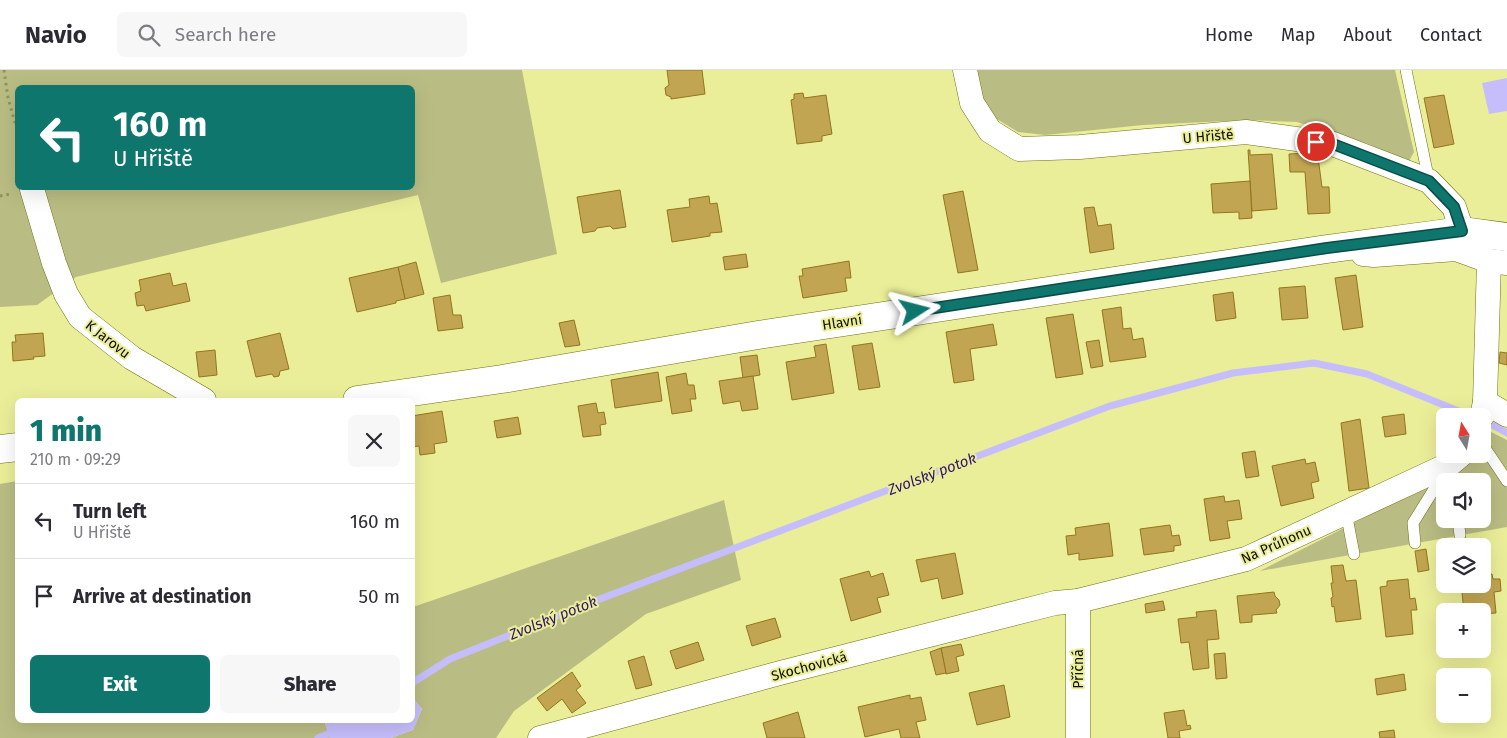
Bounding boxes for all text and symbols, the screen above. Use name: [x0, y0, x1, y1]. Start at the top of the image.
search box: [117, 12, 467, 57]
text: Navio: [25, 21, 87, 49]
icon: search: [135, 21, 163, 49]
text: Search here: [175, 23, 276, 46]
text: Home: [1205, 24, 1253, 46]
text: Map: [1281, 24, 1315, 46]
text: About: [1343, 24, 1392, 46]
text: Contact: [1420, 24, 1482, 46]
text: 160 m: [113, 103, 207, 145]
icon: left: [30, 105, 95, 170]
pin: [1295, 121, 1337, 163]
street label: U Hřiště: [1182, 126, 1234, 147]
icon: arrive: [1302, 128, 1330, 156]
text: U Hřiště: [113, 145, 193, 172]
position arrow: [888, 284, 940, 336]
street label: Hlavní: [821, 311, 863, 334]
street label: K Jarovu: [82, 317, 133, 362]
north arrow: [1436, 408, 1491, 462]
map controls: [1436, 408, 1491, 723]
text: 1 min: [30, 413, 102, 449]
button: close: [348, 415, 400, 467]
water label: Zvolský potok: [884, 449, 979, 499]
text: 210 m · 09:29: [30, 450, 121, 469]
button: sound: [1436, 473, 1491, 528]
text: Turn left: [73, 500, 147, 523]
icon: left: [30, 507, 58, 535]
text: 160 m: [350, 510, 400, 533]
street label: Na Průhonu: [1238, 521, 1314, 567]
text: U Hřiště: [73, 523, 131, 542]
button: layers: [1436, 538, 1491, 593]
icon: arrive: [30, 582, 58, 610]
text: Arrive at destination: [73, 585, 252, 608]
text: 50 m: [359, 585, 400, 608]
water label: Zvolský potok: [505, 592, 600, 644]
button: +: [1436, 603, 1491, 658]
street label: Skochovická: [769, 648, 849, 685]
street label: Příčná: [1070, 649, 1087, 689]
button: Exit: [30, 655, 210, 713]
button: Share: [220, 655, 400, 713]
button: −: [1436, 668, 1491, 723]

